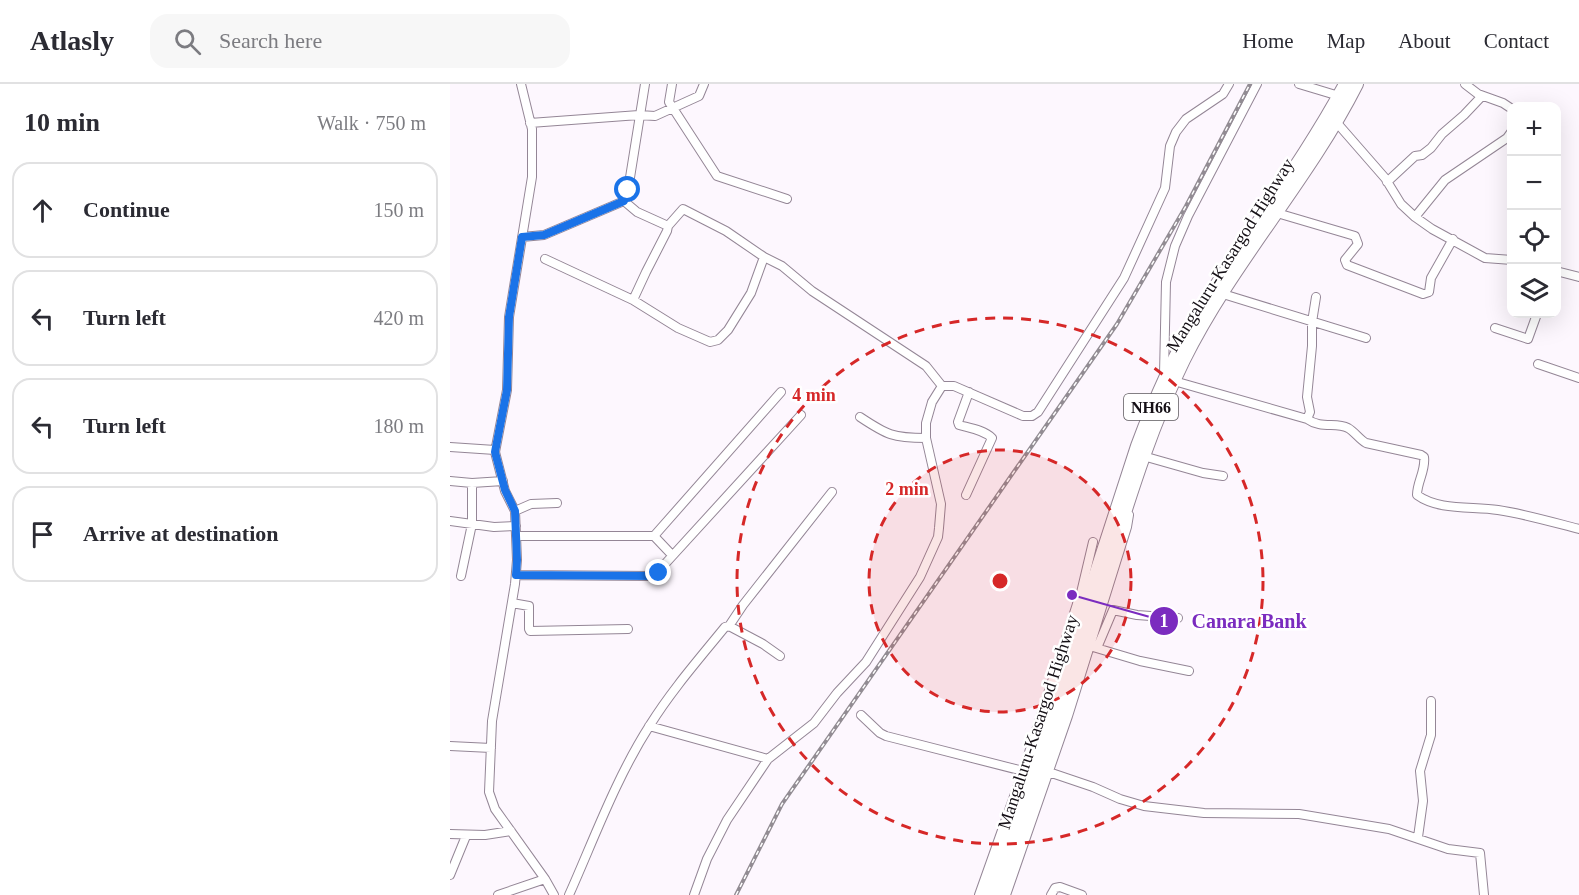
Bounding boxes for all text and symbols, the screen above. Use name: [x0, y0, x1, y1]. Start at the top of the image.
search box: [150, 14, 570, 68]
text: Atlasly: [30, 25, 114, 56]
icon: search: [171, 25, 204, 58]
text: Search here: [219, 28, 322, 53]
text: Home: [1242, 29, 1294, 53]
text: Map: [1327, 29, 1365, 53]
text: About: [1398, 29, 1451, 53]
text: Contact: [1484, 29, 1549, 53]
map controls: [1507, 102, 1561, 318]
button: +: [1507, 102, 1561, 156]
text: 10 min: [24, 108, 100, 137]
text: Walk · 750 m: [317, 112, 426, 134]
street label: Mangaluru-Kasargod Highway: [1162, 155, 1298, 355]
button: −: [1507, 156, 1561, 210]
route start: [614, 176, 640, 202]
icon: ahead: [26, 194, 59, 227]
text: Continue: [83, 197, 170, 222]
text: 150 m: [373, 199, 424, 221]
button: locate: [1507, 210, 1561, 264]
button: layers: [1507, 264, 1561, 318]
icon: left: [26, 302, 59, 335]
text: Turn left: [83, 305, 166, 330]
text: 420 m: [373, 307, 424, 329]
text: 4 min: [792, 385, 836, 405]
road number: NH66: [1124, 394, 1178, 420]
icon: left: [26, 410, 59, 443]
text: Turn left: [83, 413, 166, 438]
text: 180 m: [373, 415, 424, 437]
text: 2 min: [885, 479, 929, 499]
icon: arrive: [26, 518, 59, 551]
text: Arrive at destination: [83, 521, 279, 546]
route end: [645, 559, 671, 585]
centre of rings: [990, 571, 1010, 591]
callout: Canara Bank: [1149, 602, 1319, 640]
text: Canara Bank: [1191, 610, 1307, 632]
text: 1: [1160, 611, 1169, 631]
street label: Mangaluru-Kasargod Highway: [994, 612, 1082, 832]

